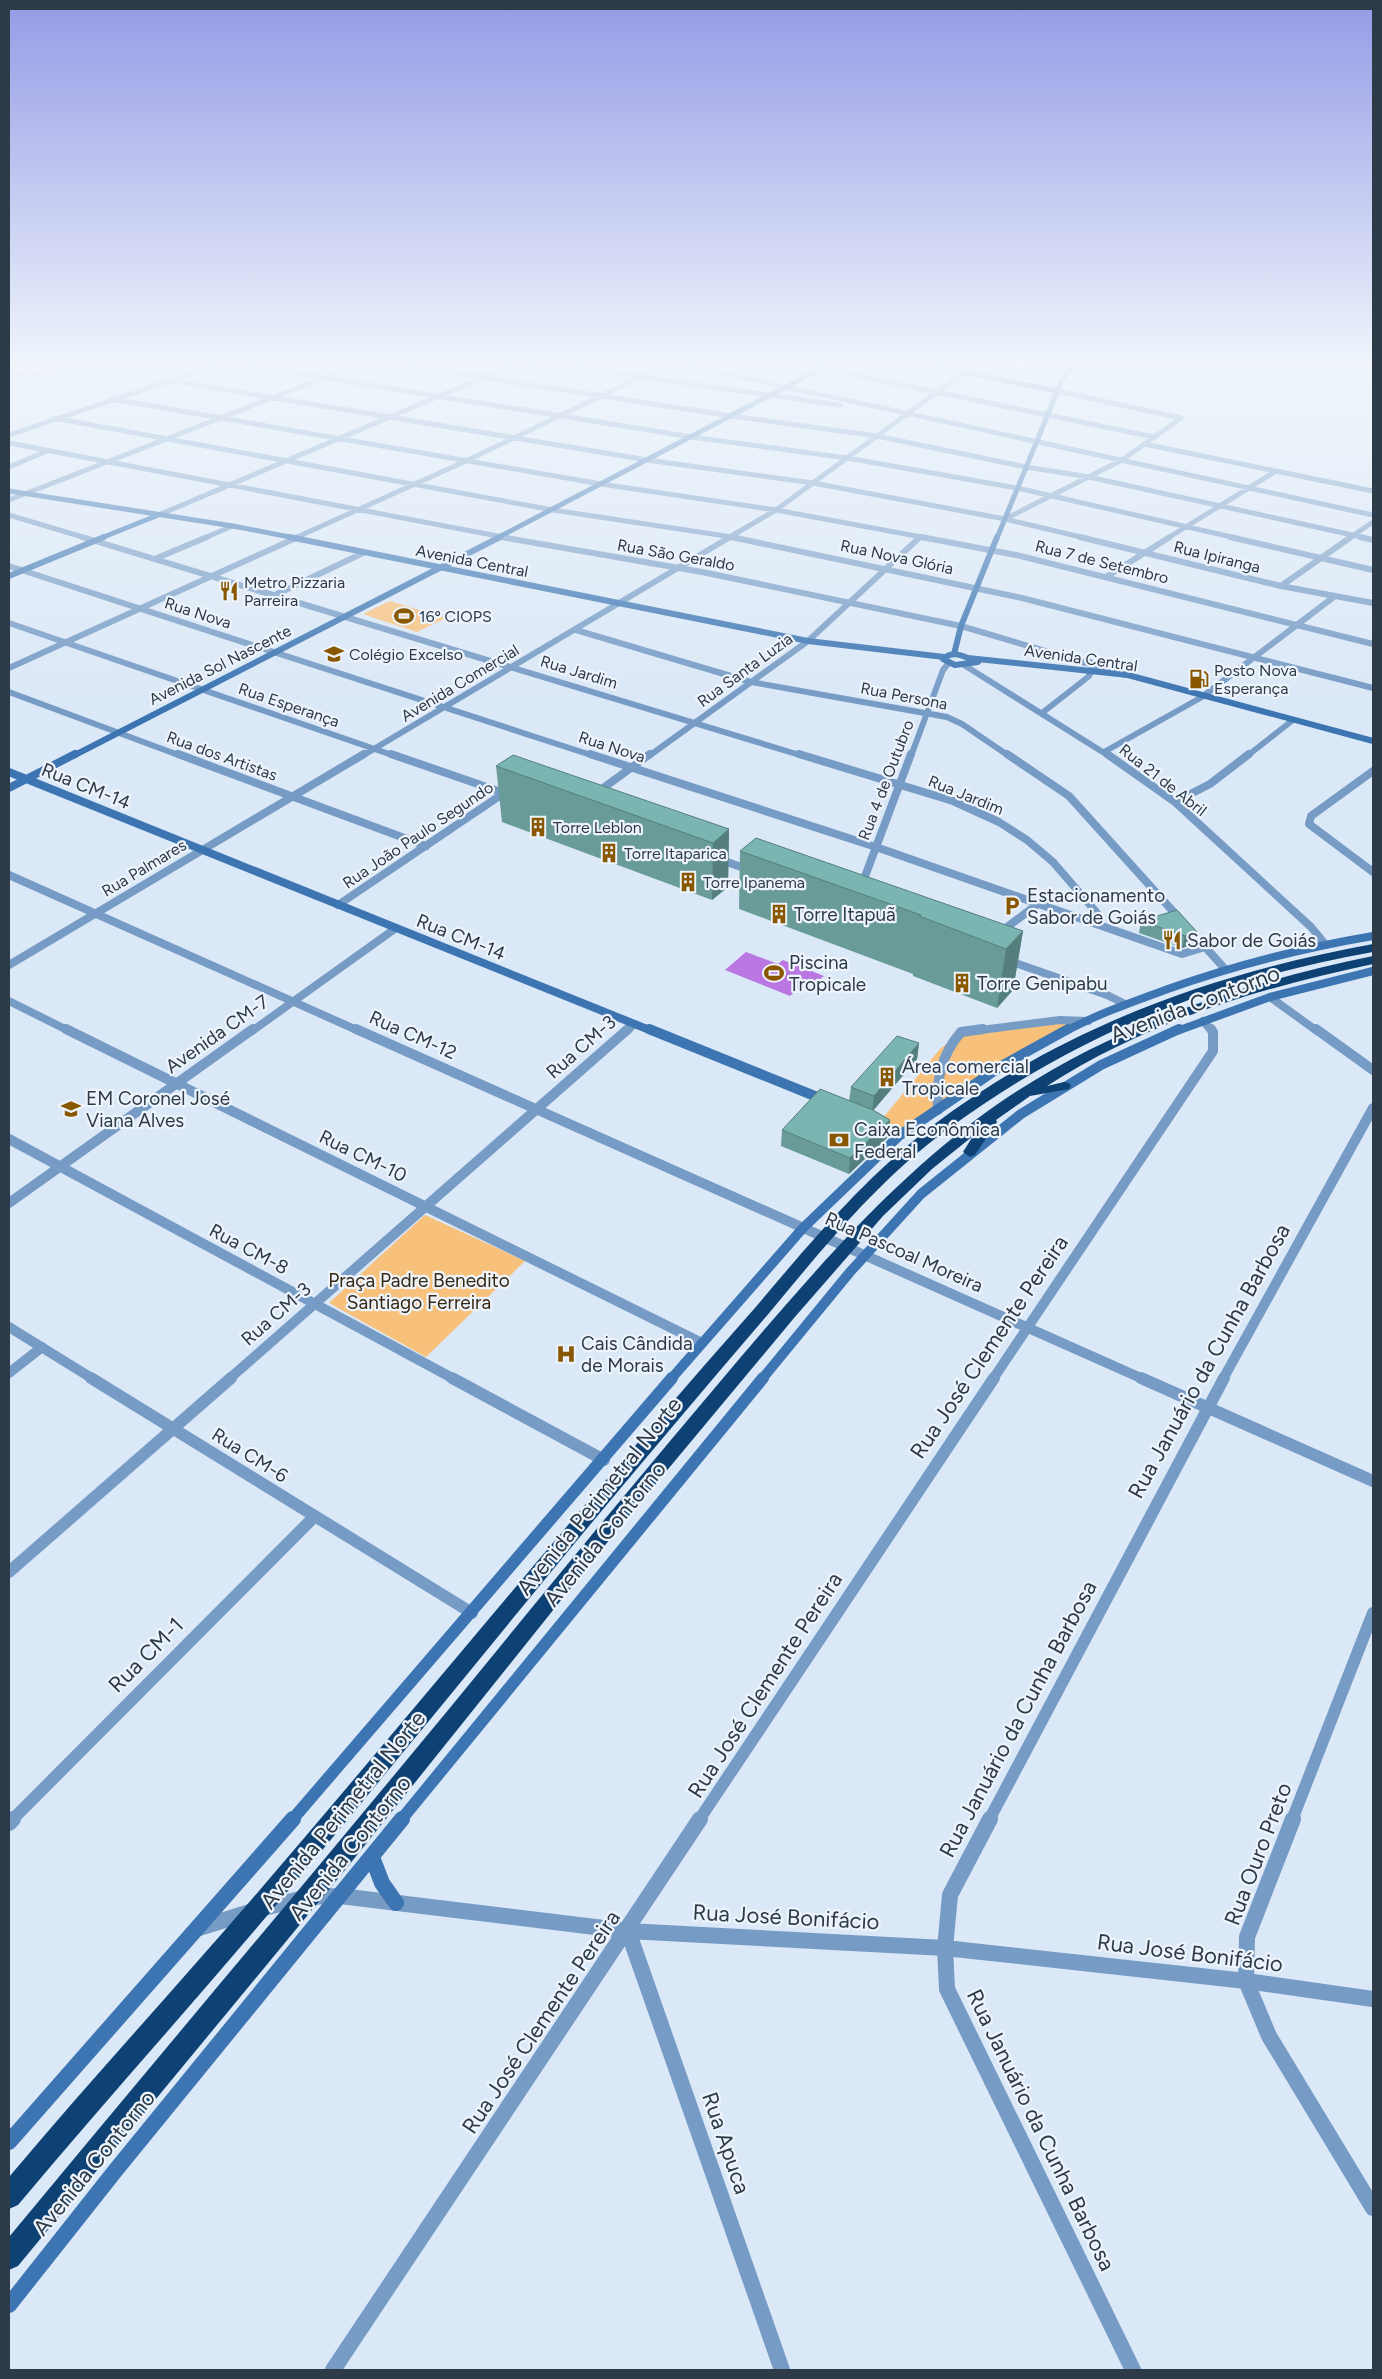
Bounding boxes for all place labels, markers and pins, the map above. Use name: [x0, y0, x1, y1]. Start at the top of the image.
place label: Metro Pizzaria Parreira: [244, 573, 345, 610]
restaurant icon: Metro Pizzaria Parreira: [218, 580, 240, 602]
sports icon: 16º CIOPS: [393, 605, 415, 627]
place label: 16º CIOPS: [419, 607, 492, 626]
school or university icon: Colégio Excelso: [323, 643, 345, 665]
place label: Colégio Excelso: [349, 645, 463, 664]
place label: Posto Nova Esperança: [1214, 661, 1297, 698]
fuel station icon: Posto Nova Esperança: [1188, 668, 1210, 690]
building icon: Torre Leblon: [527, 816, 549, 838]
place label: Torre Leblon: [553, 818, 642, 837]
building icon: Torre Itaparica: [598, 842, 620, 864]
place label: Torre Itaparica: [624, 844, 727, 863]
building icon: Torre Ipanema: [677, 871, 699, 893]
place label: Torre Ipanema: [703, 873, 805, 892]
place label: Estacionamento Sabor de Goiás: [1027, 884, 1165, 929]
parking icon: Estacionamento Sabor de Goiás: [1001, 895, 1023, 917]
building icon: Torre Itapuã: [768, 903, 790, 925]
place label: Torre Itapuã: [794, 903, 896, 926]
restaurant icon: Sabor de Goiás: [1161, 929, 1183, 951]
place label: Sabor de Goiás: [1187, 929, 1316, 952]
place label: Piscina Tropicale: [789, 951, 866, 996]
sports icon: Piscina Tropicale: [763, 962, 785, 984]
building icon: Torre Genipabu: [951, 972, 973, 994]
place label: Torre Genipabu: [977, 972, 1108, 995]
place label: Área comercial Tropicale: [902, 1055, 1029, 1100]
building icon: Área comercial Tropicale: [876, 1066, 898, 1088]
place label: EM Coronel José Viana Alves: [86, 1087, 230, 1132]
school or university icon: EM Coronel José Viana Alves: [60, 1098, 82, 1120]
place label: Caixa Econômica Federal: [854, 1118, 1000, 1163]
bank icon: Caixa Econômica Federal: [828, 1129, 850, 1151]
place label: Cais Cândida de Morais: [581, 1332, 693, 1377]
hospital icon: Cais Cândida de Morais: [555, 1343, 577, 1365]

